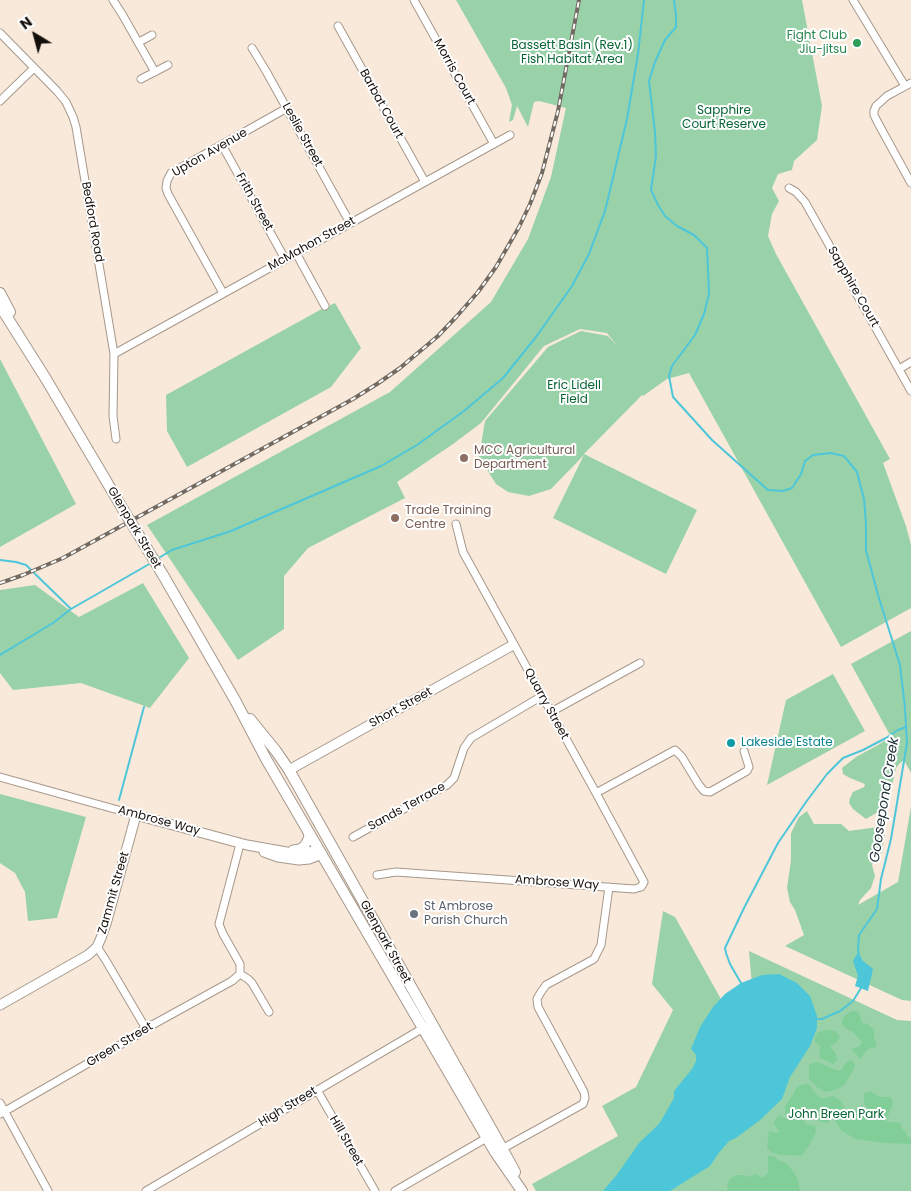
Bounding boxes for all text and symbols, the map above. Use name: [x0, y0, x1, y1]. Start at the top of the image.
north arrow: [10, 10, 60, 60]
text: N: [16, 12, 36, 34]
place label: Fight Club Jiu-jitsu: [787, 29, 847, 57]
street label: Morris Court: [430, 37, 478, 107]
marker: Fight Club Jiu-jitsu: [851, 37, 863, 49]
park label: Bassett Basin (Rev.1) Fish Habitat Area: [511, 39, 633, 67]
street label: Barbat Court: [356, 67, 406, 141]
street label: Leslie Street: [279, 101, 325, 169]
park label: Sapphire Court Reserve: [682, 104, 766, 132]
street label: Upton Avenue: [170, 126, 250, 180]
street label: Frith Street: [232, 171, 276, 233]
street label: Bedford Road: [78, 181, 106, 263]
street label: McMahon Street: [266, 214, 358, 274]
street label: Sapphire Court: [824, 244, 882, 330]
park label: Eric Lidell Field: [547, 379, 601, 407]
place label: MCC Agricultural Department: [474, 444, 575, 472]
marker: MCC Agricultural Department: [458, 452, 470, 464]
street label: Glenpark Street: [104, 485, 164, 571]
place label: Trade Training Centre: [405, 504, 491, 532]
marker: Trade Training Centre: [389, 512, 401, 524]
street label: Quarry Street: [520, 666, 572, 742]
street label: Short Street: [367, 685, 435, 731]
place label: Lakeside Estate: [741, 736, 833, 750]
water label: Goosepond Creek: [867, 736, 903, 864]
marker: Lakeside Estate: [725, 737, 737, 749]
street label: Sands Terrace: [366, 780, 448, 834]
street label: Ambrose Way: [116, 803, 202, 839]
street label: Zammit Street: [95, 850, 133, 936]
street label: Ambrose Way: [514, 873, 600, 893]
street label: Glenpark Street: [356, 898, 414, 986]
place label: St Ambrose Parish Church: [424, 900, 508, 928]
marker: St Ambrose Parish Church: [408, 908, 420, 920]
street label: Green Street: [84, 1020, 156, 1070]
street label: High Street: [256, 1084, 320, 1130]
park label: John Breen Park: [788, 1108, 884, 1122]
street label: Hill Street: [326, 1113, 366, 1169]

